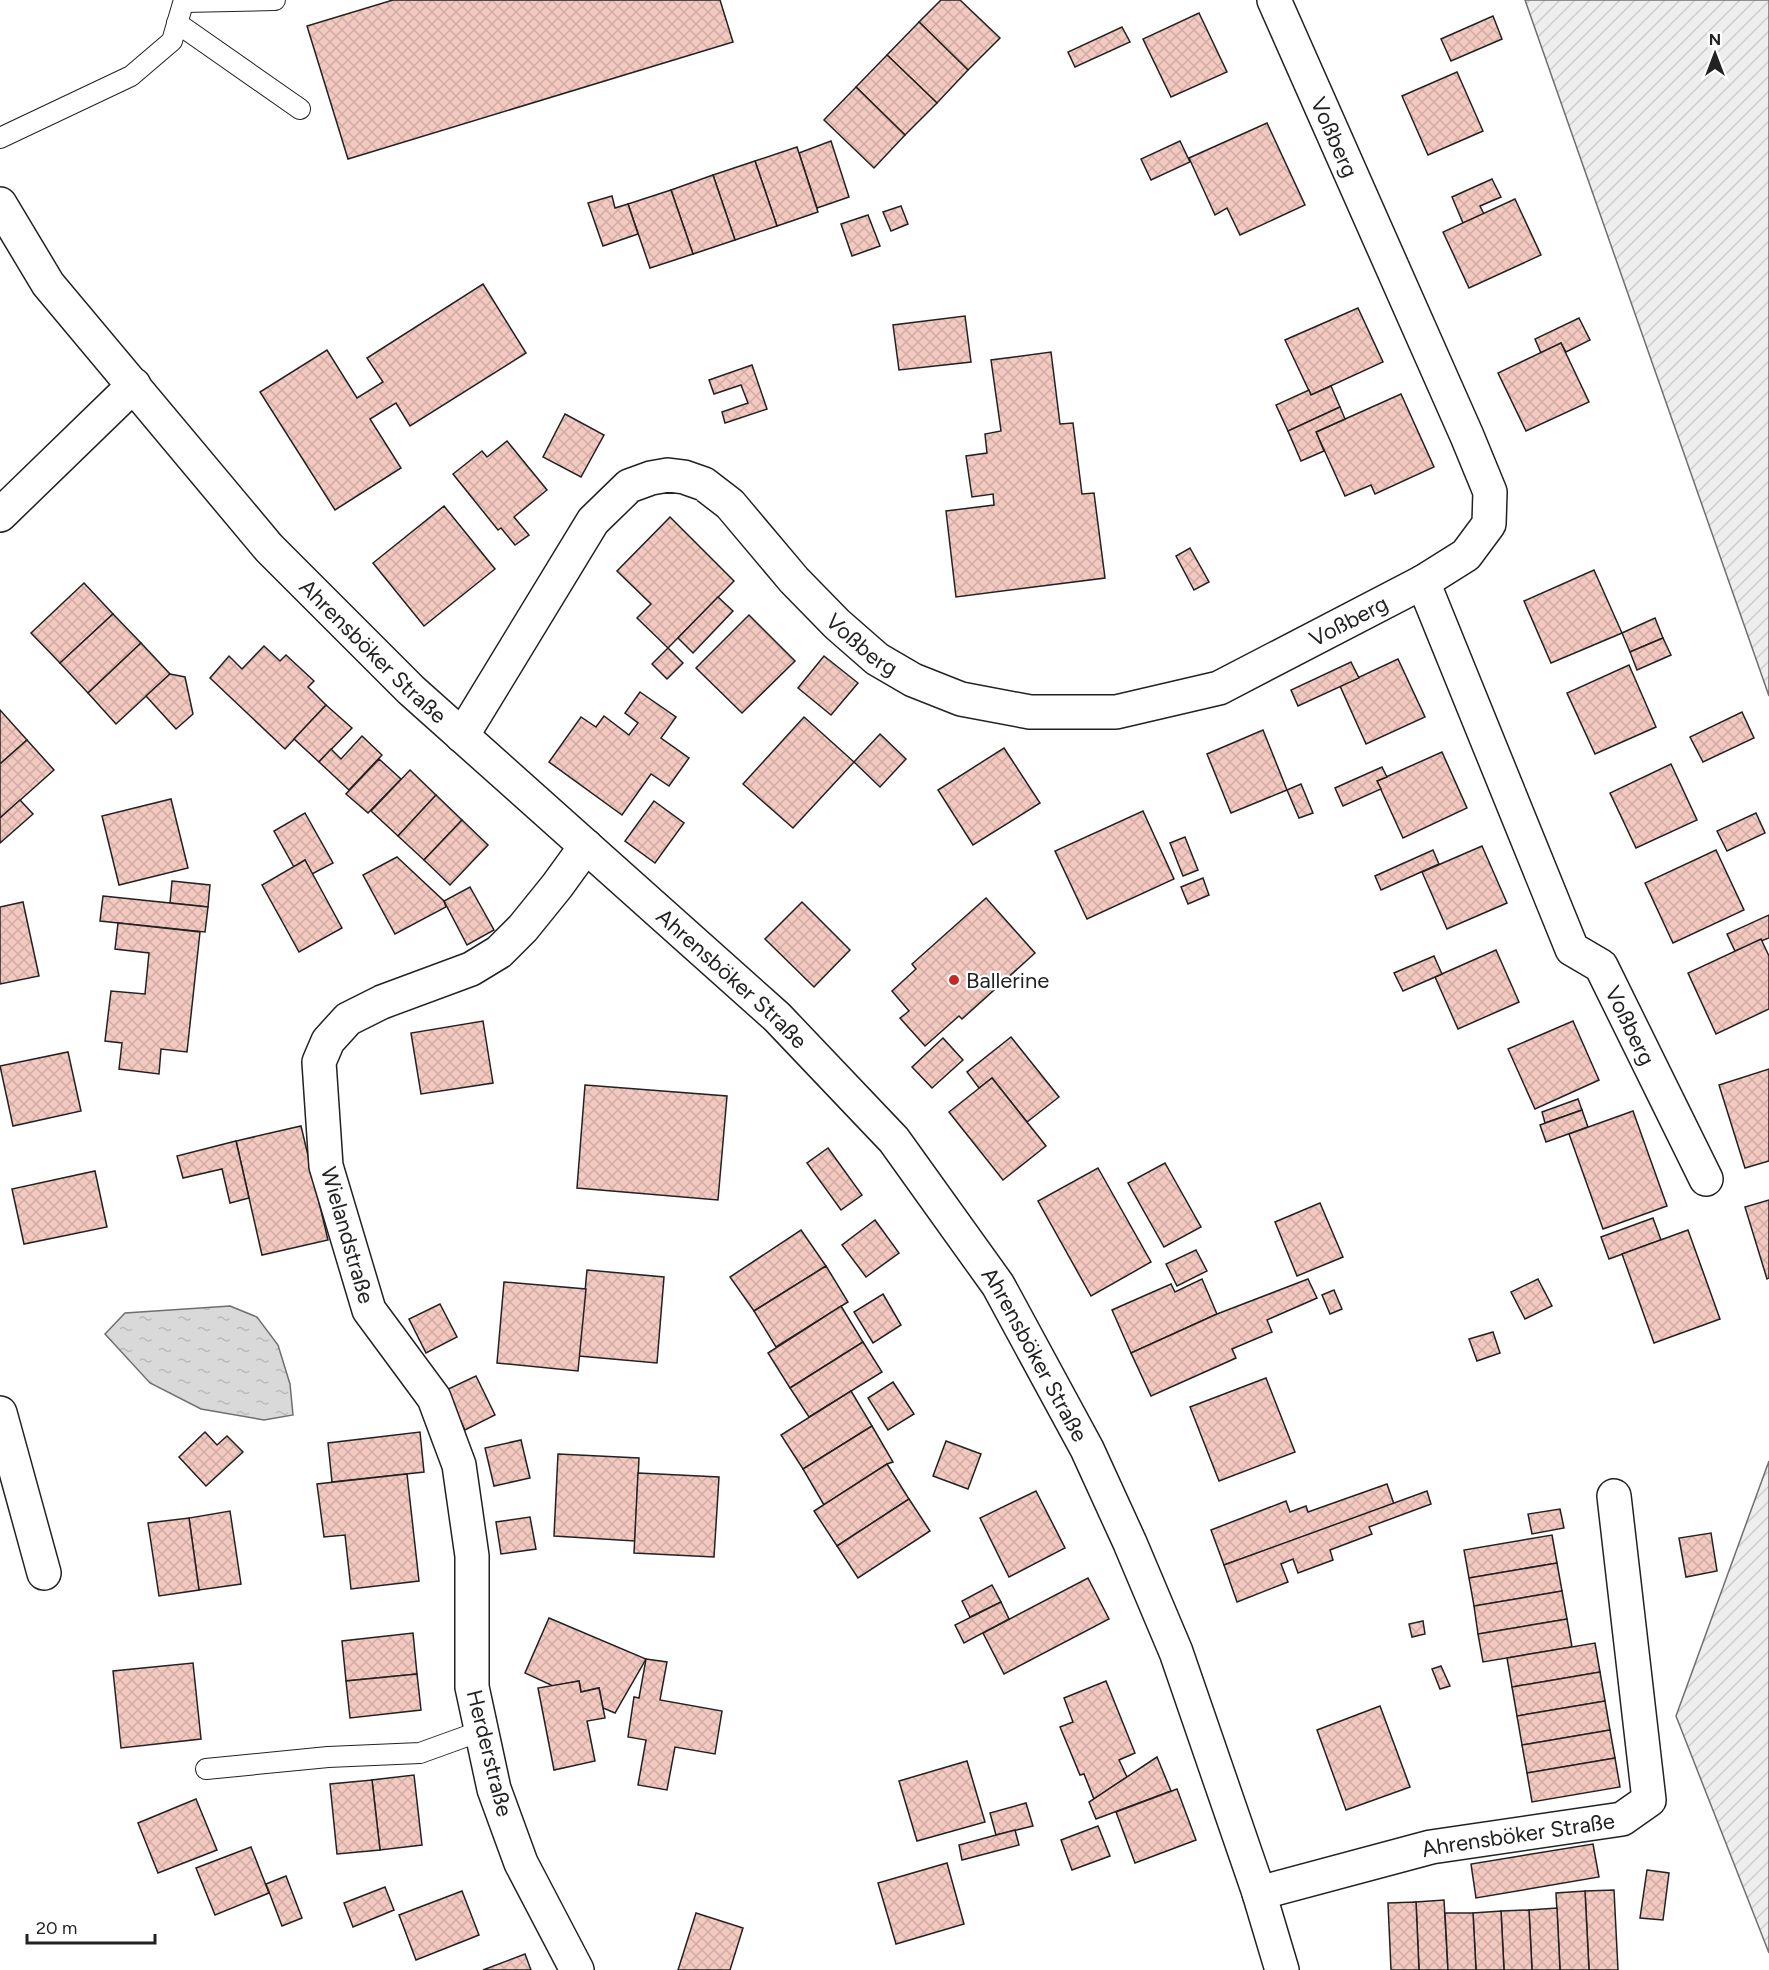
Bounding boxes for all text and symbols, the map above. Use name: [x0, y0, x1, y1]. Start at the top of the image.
north arrow: [1685, 24, 1745, 84]
text: N: [1709, 30, 1721, 49]
street label: Voßberg: [1305, 93, 1364, 182]
street label: Ahrensböker Straße: [294, 573, 452, 729]
street label: Voßberg: [1305, 590, 1393, 653]
street label: Voßberg: [820, 608, 902, 682]
street label: Ahrensböker Straße: [651, 903, 813, 1054]
place label: Ballerine: [966, 967, 1049, 994]
marker: Ballerine: [947, 973, 961, 987]
street label: Voßberg: [1599, 982, 1661, 1070]
street label: Wielandstraße: [315, 1164, 380, 1307]
street label: Ahrensböker Straße: [976, 1262, 1093, 1447]
street label: Herderstraße: [461, 1687, 518, 1819]
street label: Ahrensböker Straße: [1418, 1807, 1617, 1863]
scale bar: [27, 1907, 154, 1945]
text: 20 m: [36, 1917, 77, 1939]

